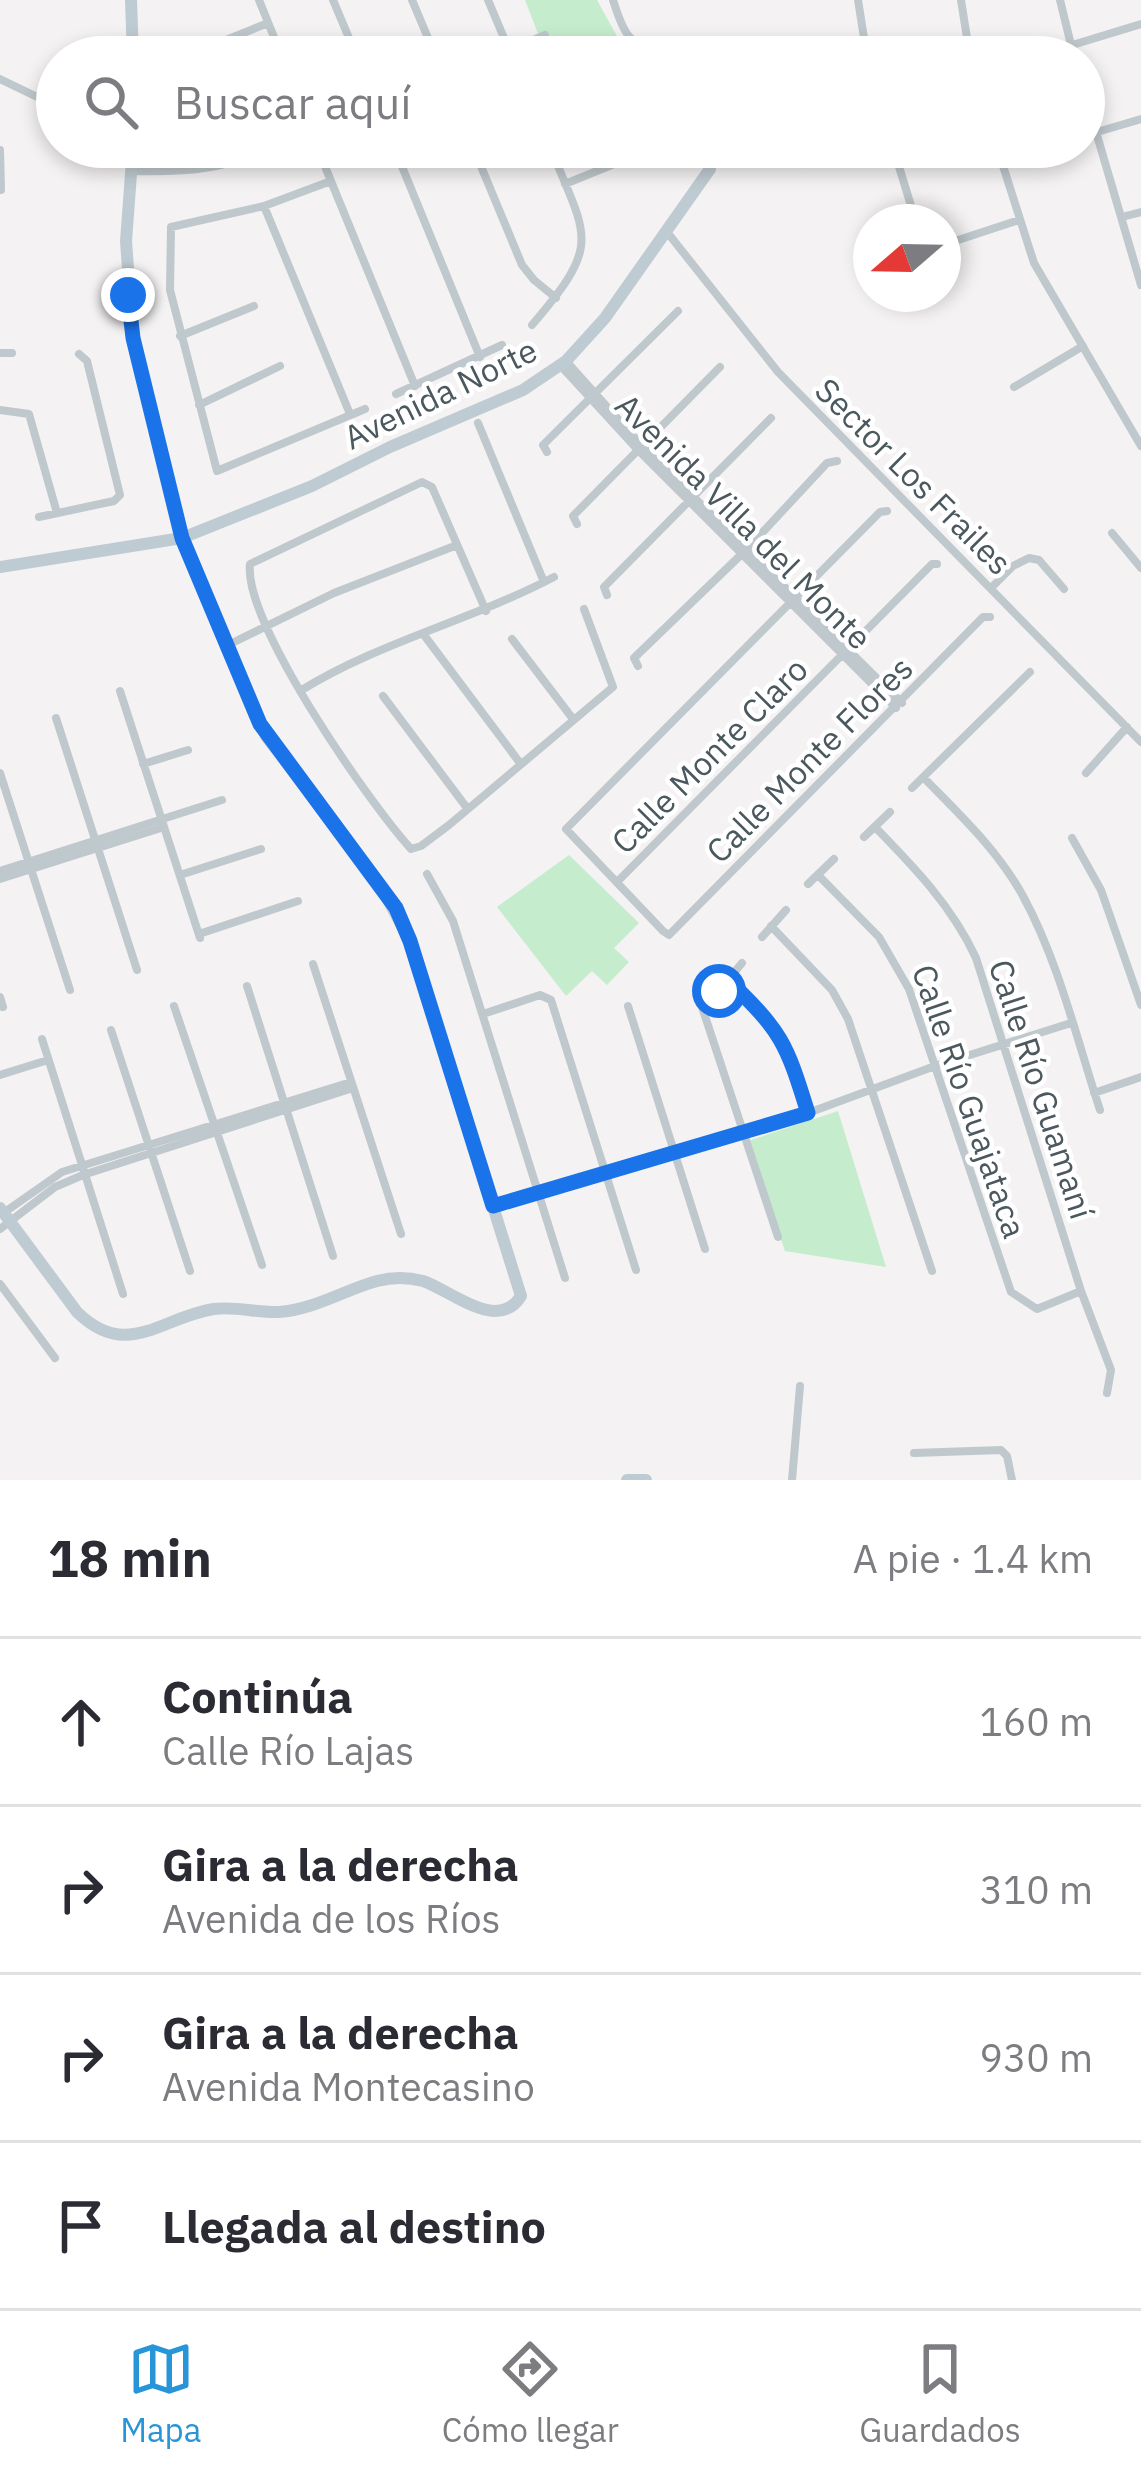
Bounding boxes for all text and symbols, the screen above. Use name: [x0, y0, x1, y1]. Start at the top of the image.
search box: [36, 36, 1105, 168]
icon: search: [78, 69, 144, 135]
text: Buscar aquí: [174, 73, 412, 131]
north arrow: [853, 204, 961, 312]
route end: [101, 268, 155, 322]
street label: Avenida Norte: [336, 328, 544, 458]
street label: Sector Los Frailes: [806, 368, 1022, 584]
street label: Avenida Villa del Monte: [607, 384, 881, 658]
street label: Calle Monte Flores: [696, 646, 922, 872]
street label: Calle Monte Claro: [602, 648, 816, 862]
street label: Calle Río Guamaní: [980, 954, 1104, 1224]
street label: Calle Río Guajataca: [903, 959, 1037, 1243]
route start: [692, 964, 746, 1018]
text: 18 min: [48, 1525, 212, 1591]
text: A pie · 1.4 km: [853, 1533, 1093, 1584]
text: Continúa: [162, 1667, 353, 1725]
icon: ahead: [48, 1689, 114, 1755]
text: 160 m: [980, 1696, 1093, 1747]
text: Calle Río Lajas: [162, 1725, 414, 1776]
text: Gira a la derecha: [162, 1835, 519, 1893]
icon: right: [48, 1857, 114, 1923]
text: 310 m: [980, 1864, 1093, 1915]
text: Avenida de los Ríos: [162, 1893, 500, 1944]
text: Gira a la derecha: [162, 2003, 519, 2061]
icon: right: [48, 2025, 114, 2091]
text: 930 m: [980, 2032, 1093, 2083]
text: Avenida Montecasino: [162, 2061, 535, 2112]
icon: arrive: [48, 2193, 114, 2259]
text: Llegada al destino: [162, 2197, 546, 2255]
tab: Mapa: [120, 2336, 201, 2451]
tab: Cómo llegar: [442, 2336, 619, 2451]
tab: Guardados: [859, 2336, 1021, 2451]

